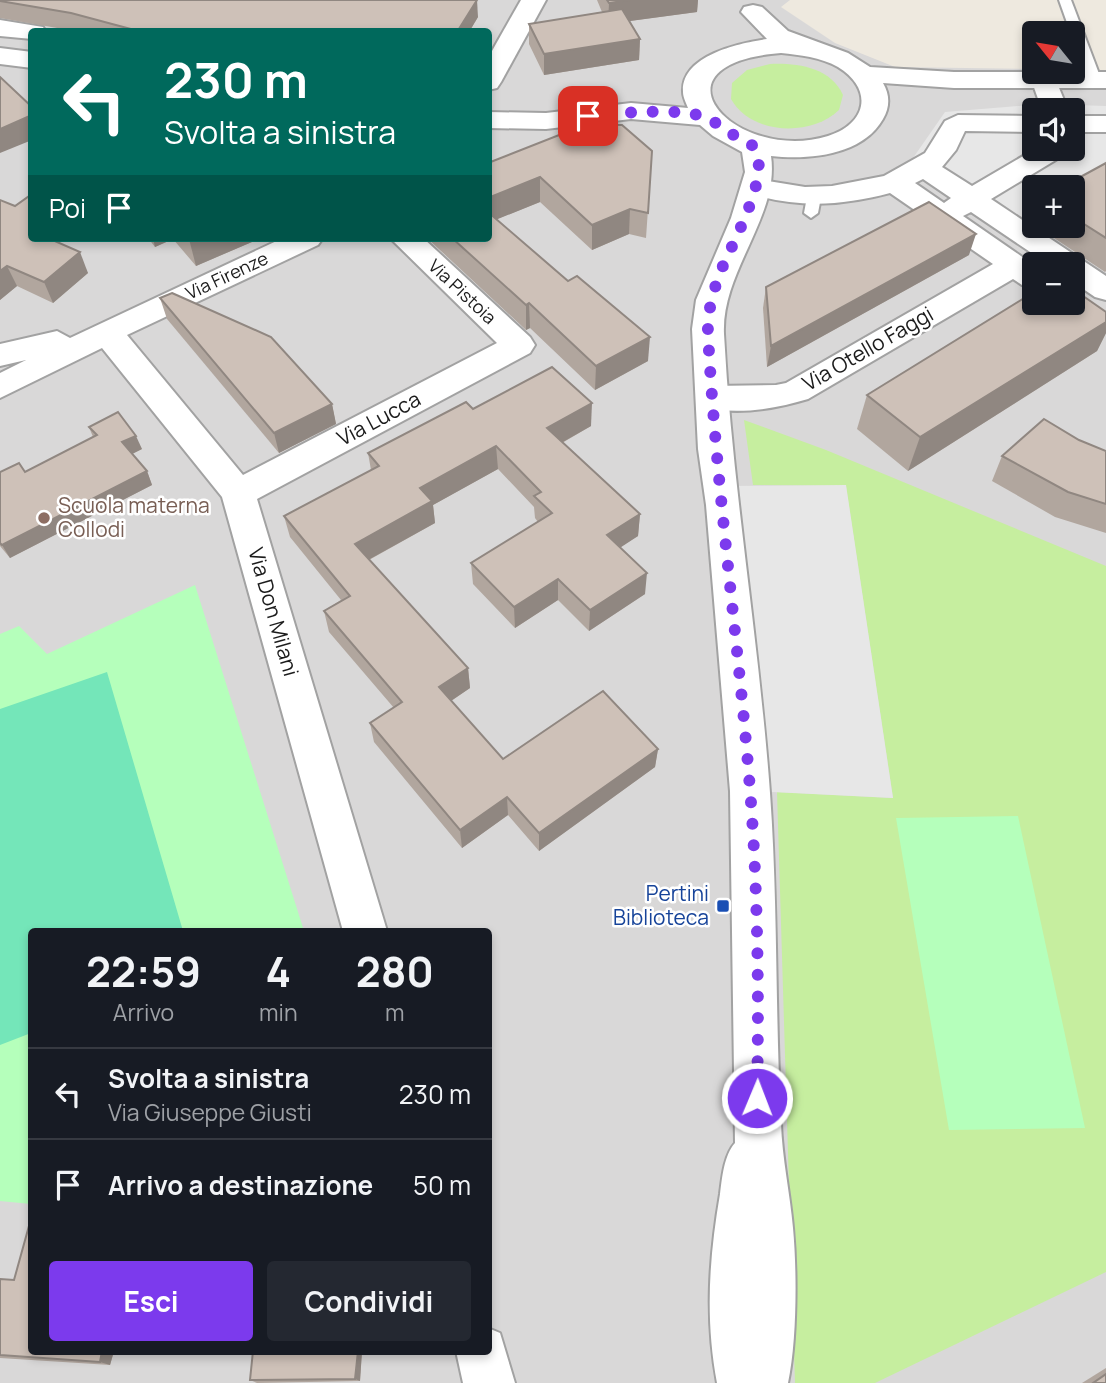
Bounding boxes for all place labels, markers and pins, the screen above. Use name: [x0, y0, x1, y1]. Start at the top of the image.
pin: [558, 86, 618, 146]
place label: Scuola materna Collodi: [58, 491, 210, 543]
marker: Scuola materna Collodi: [36, 510, 52, 526]
place label: Pertini Biblioteca: [613, 879, 709, 931]
marker: Pertini Biblioteca: [715, 898, 731, 914]

